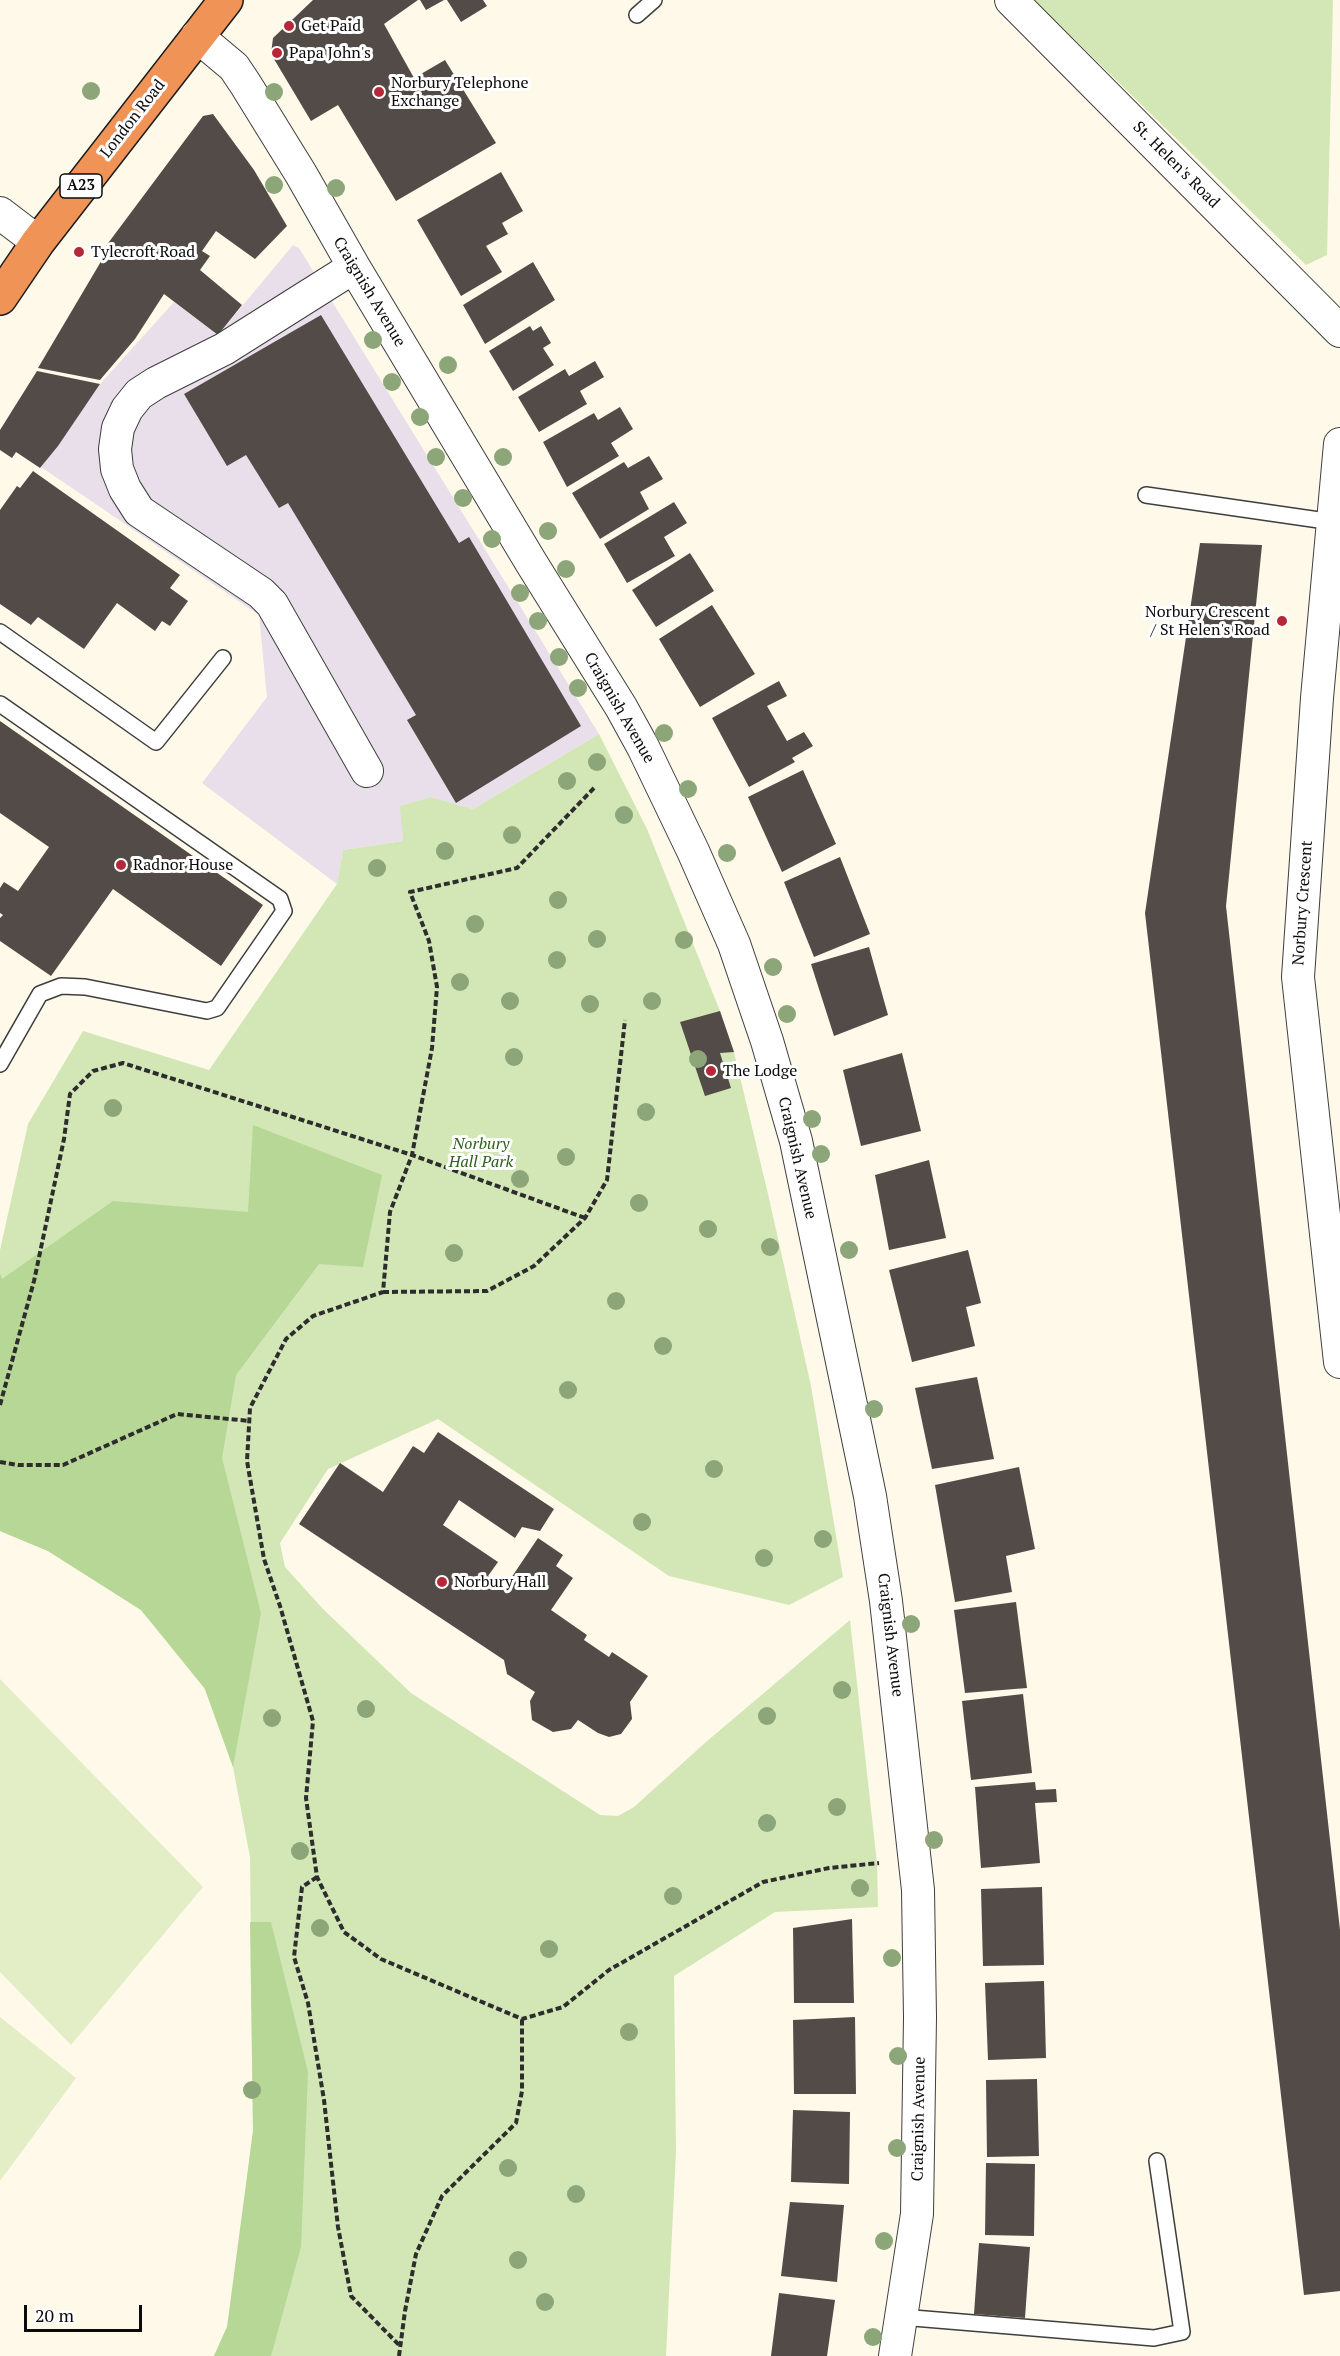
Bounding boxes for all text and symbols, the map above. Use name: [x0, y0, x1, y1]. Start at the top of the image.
place label: Get Paid: [301, 16, 361, 36]
marker: Get Paid: [282, 19, 296, 33]
place label: Papa John's: [289, 43, 371, 63]
marker: Papa John's: [270, 46, 284, 60]
place label: Norbury Telephone Exchange: [391, 73, 529, 111]
street label: London Road: [97, 76, 169, 162]
marker: Norbury Telephone Exchange: [372, 85, 386, 99]
street label: St. Helen's Road: [1129, 118, 1223, 212]
road number: A23: [60, 174, 102, 198]
street label: Craignish Avenue: [329, 234, 409, 350]
place label: Tylecroft Road: [91, 242, 195, 262]
marker: Tylecroft Road: [72, 245, 86, 259]
place label: Norbury Crescent / St Helen's Road: [1145, 602, 1270, 640]
marker: Norbury Crescent / St Helen's Road: [1275, 614, 1289, 628]
street label: Craignish Avenue: [580, 649, 658, 767]
street label: Norbury Crescent: [1289, 840, 1317, 966]
place label: Radnor House: [133, 855, 233, 875]
marker: Radnor House: [114, 858, 128, 872]
place label: The Lodge: [723, 1061, 797, 1081]
marker: The Lodge: [704, 1064, 718, 1078]
street label: Craignish Avenue: [774, 1095, 820, 1221]
park label: Norbury Hall Park: [449, 1134, 513, 1172]
place label: Norbury Hall: [454, 1572, 546, 1592]
street label: Craignish Avenue: [873, 1572, 907, 1698]
marker: Norbury Hall: [435, 1575, 449, 1589]
street label: Craignish Avenue: [908, 2057, 930, 2181]
scale bar: [27, 2293, 146, 2331]
text: 20 m: [35, 2303, 74, 2327]

